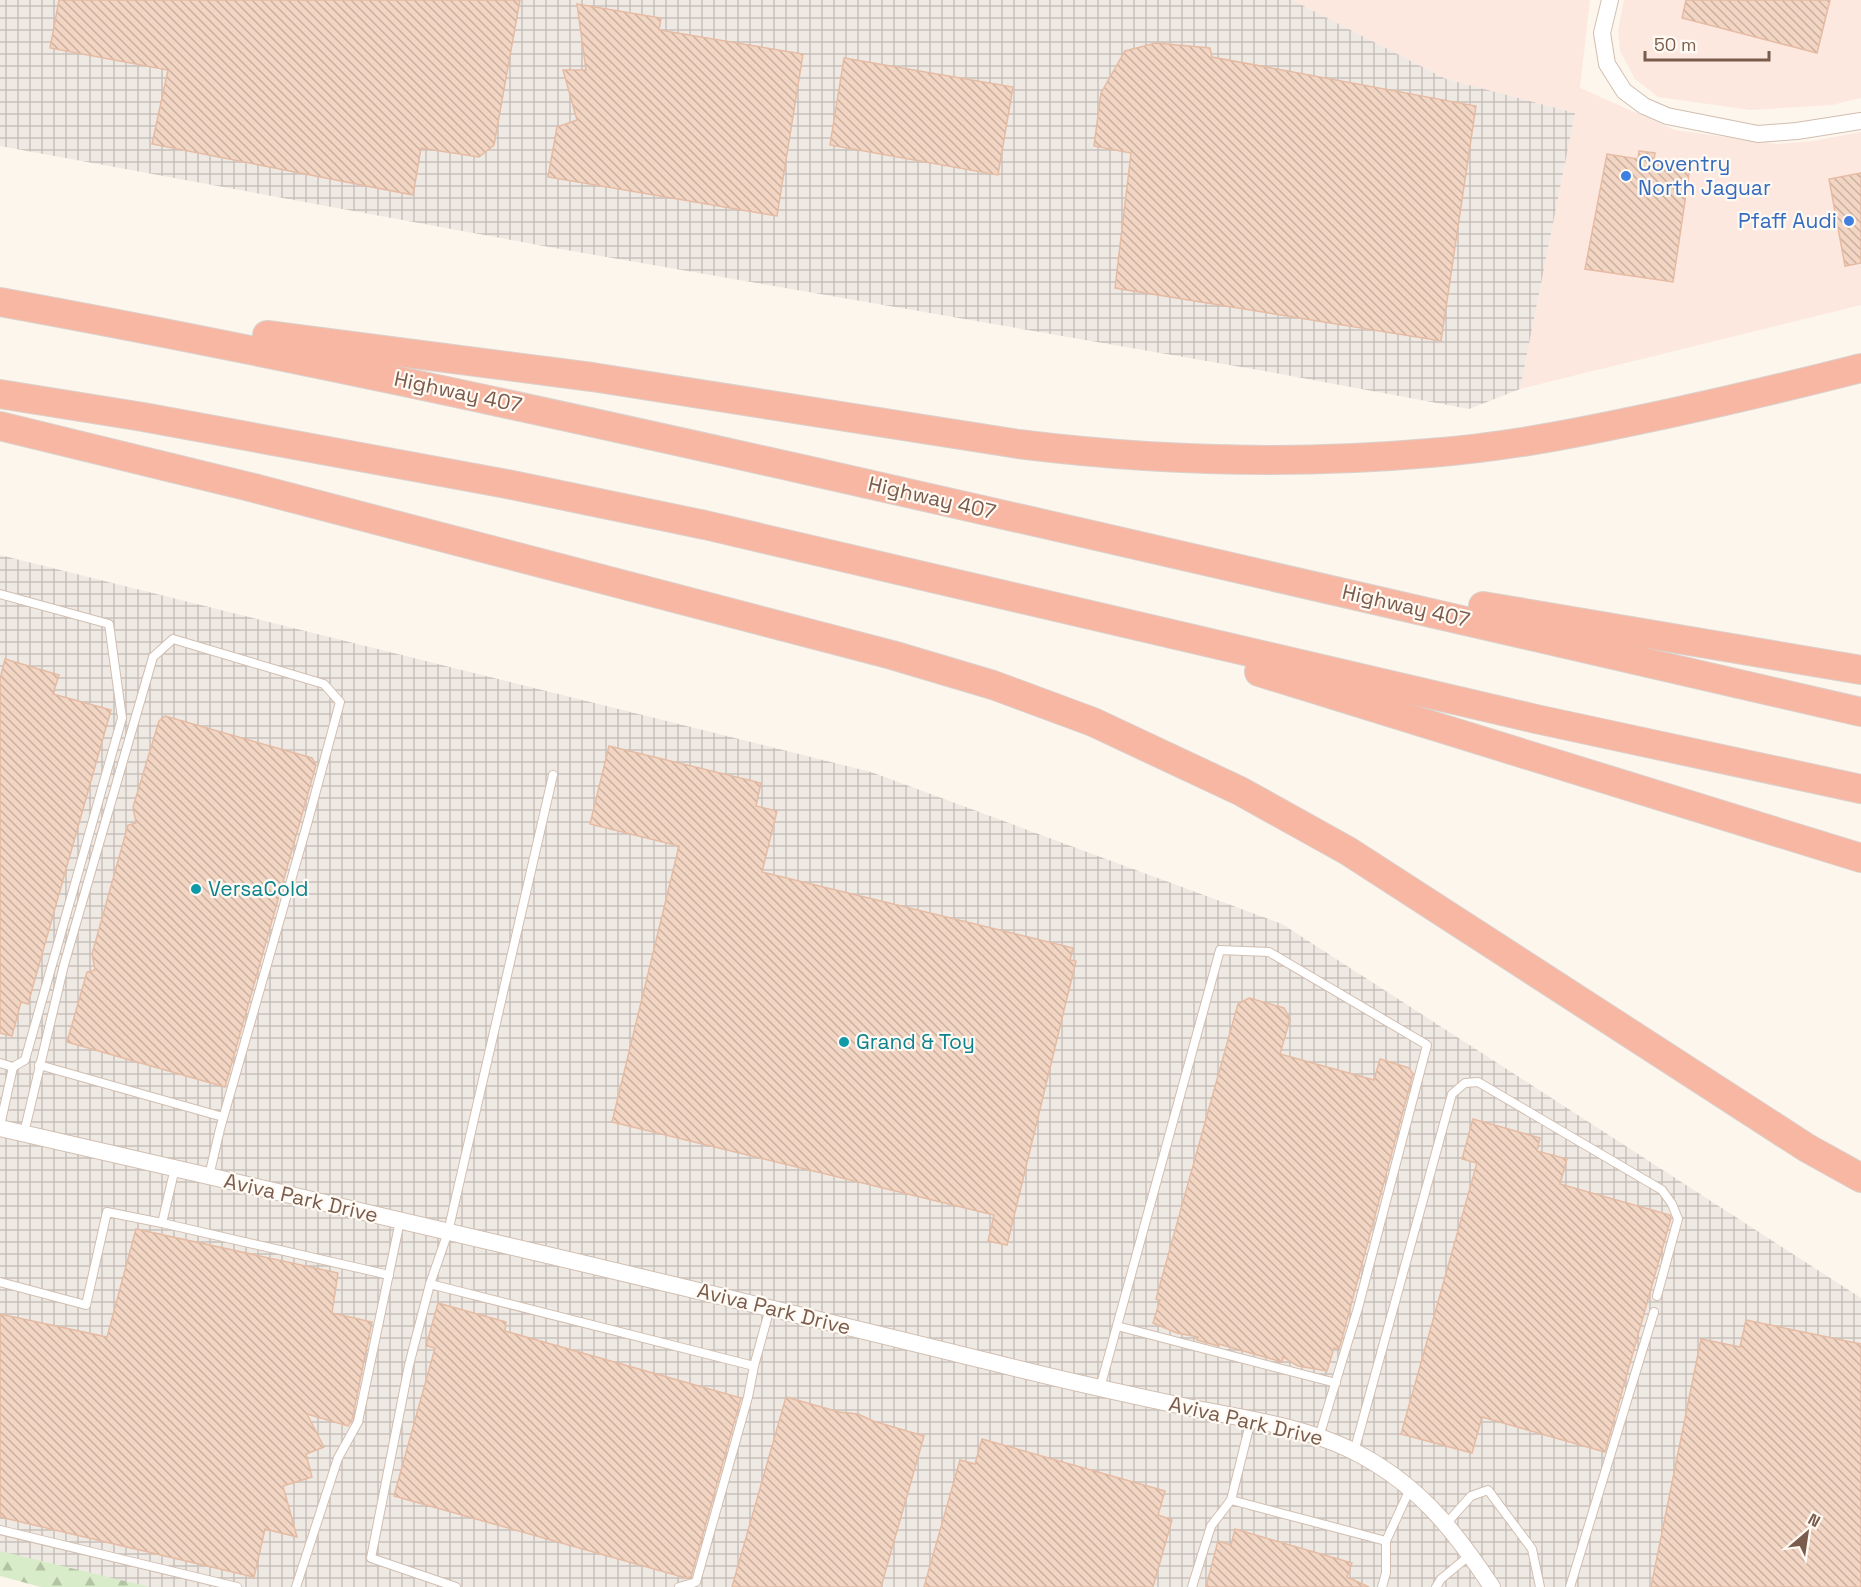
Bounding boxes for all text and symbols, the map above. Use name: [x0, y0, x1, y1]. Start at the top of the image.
scale bar: [1645, 24, 1770, 62]
text: 50 m: [1654, 33, 1696, 56]
place label: Coventry North Jaguar: [1638, 150, 1771, 201]
marker: Coventry North Jaguar: [1619, 169, 1633, 183]
place label: Pfaff Audi: [1738, 207, 1837, 234]
marker: Pfaff Audi: [1842, 214, 1856, 228]
street label: Highway 407: [392, 365, 525, 418]
street label: Highway 407: [866, 470, 999, 525]
street label: Highway 407: [1340, 578, 1473, 633]
place label: VersaCold: [208, 875, 309, 902]
marker: VersaCold: [189, 882, 203, 896]
place label: Grand & Toy: [856, 1028, 975, 1055]
marker: Grand & Toy: [837, 1035, 851, 1049]
street label: Aviva Park Drive: [222, 1167, 381, 1228]
street label: Aviva Park Drive: [695, 1276, 854, 1341]
street label: Aviva Park Drive: [1167, 1390, 1326, 1451]
north arrow: [1777, 1503, 1837, 1563]
text: N: [1804, 1509, 1824, 1532]

